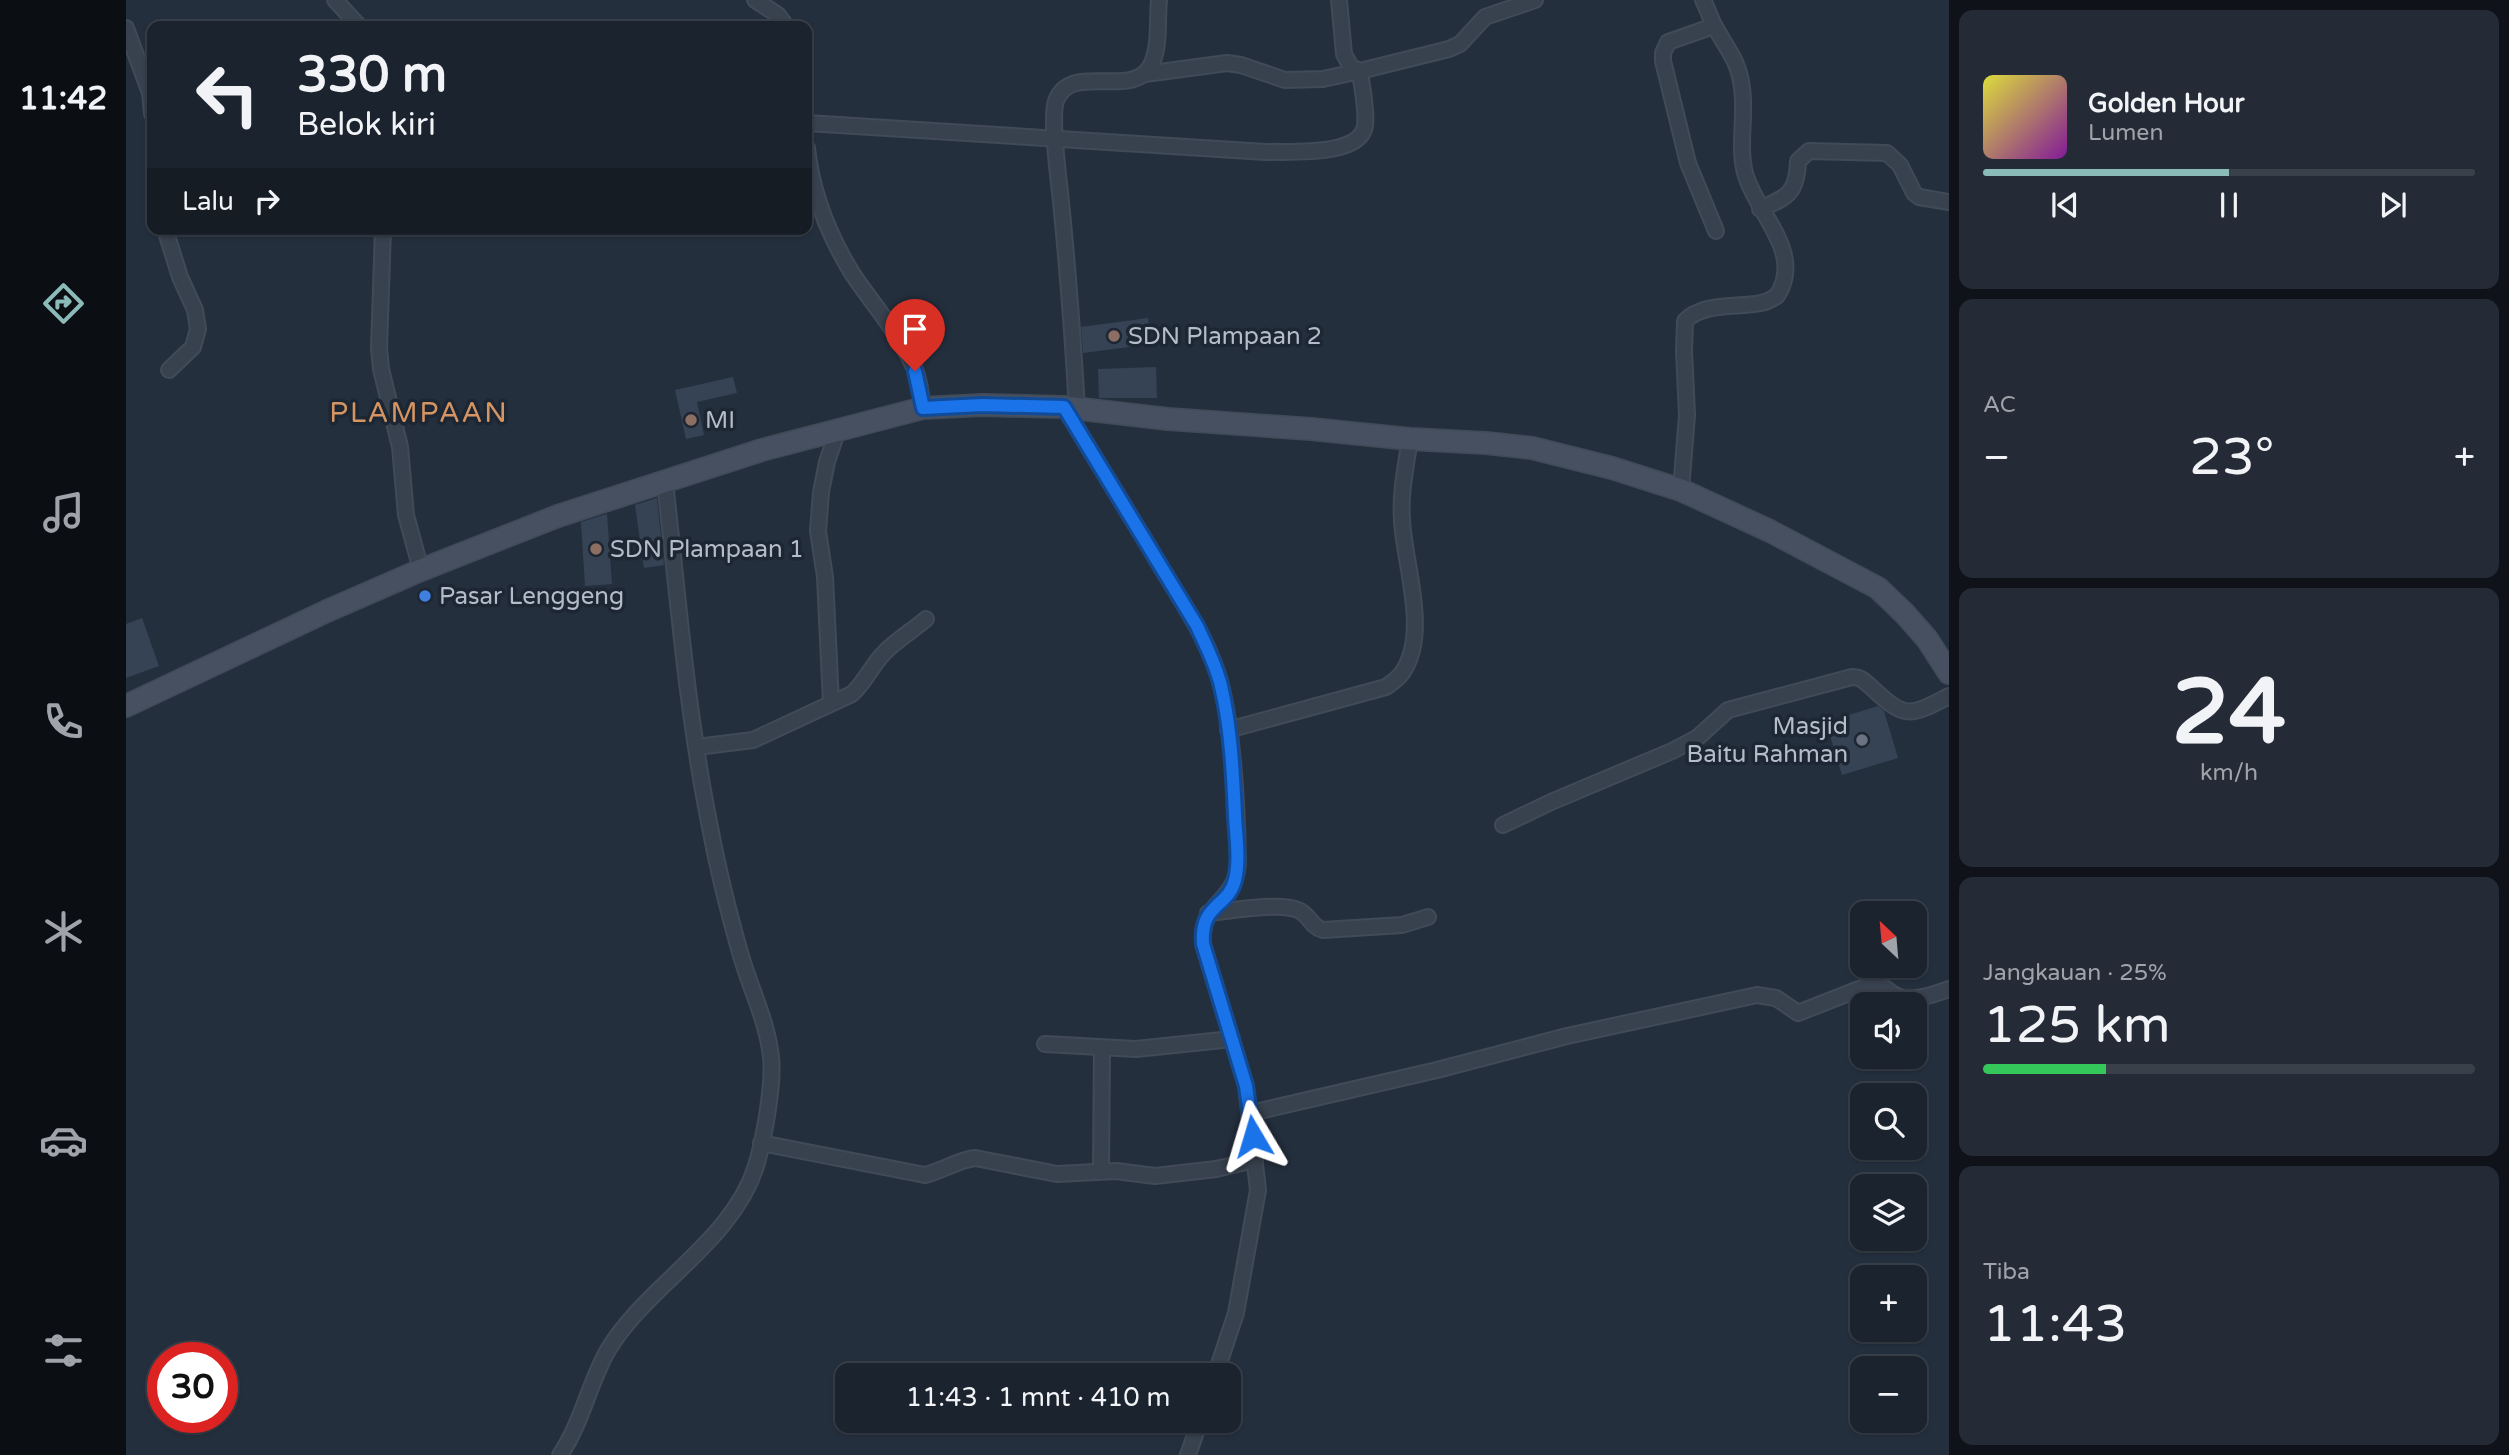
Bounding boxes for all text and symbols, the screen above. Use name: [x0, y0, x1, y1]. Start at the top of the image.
text: 330 m: [297, 46, 447, 105]
icon: left: [182, 49, 273, 140]
text: 11:42: [19, 80, 107, 118]
text: Golden Hour: [2088, 88, 2245, 119]
text: Belok kiri: [297, 106, 436, 144]
text: Lumen: [2088, 119, 2163, 147]
icon: right: [248, 182, 286, 220]
text: Lalu: [182, 186, 234, 217]
icon: previous: [2046, 186, 2084, 224]
icon: pause: [2210, 186, 2248, 224]
icon: next: [2374, 186, 2412, 224]
icon: directions: [39, 279, 88, 328]
pin: [885, 299, 945, 371]
icon: arrive: [896, 310, 934, 348]
place label: SDN Plampaan 2: [1128, 322, 1322, 351]
marker: SDN Plampaan 2: [1106, 328, 1122, 344]
text: AC: [1983, 391, 2016, 419]
district label: PLAMPAAN: [329, 396, 509, 430]
place label: MI: [705, 406, 735, 435]
marker: MI: [683, 412, 699, 428]
text: 23°: [2189, 426, 2274, 489]
text: −: [1983, 435, 2010, 481]
text: +: [2454, 435, 2475, 481]
icon: music: [39, 488, 88, 537]
place label: SDN Plampaan 1: [610, 535, 804, 564]
marker: SDN Plampaan 1: [588, 541, 604, 557]
place label: Pasar Lenggeng: [439, 582, 624, 611]
marker: Pasar Lenggeng: [417, 588, 433, 604]
text: 24: [2172, 658, 2286, 768]
icon: phone: [39, 697, 88, 746]
place label: Masjid Baitu Rahman: [1687, 712, 1848, 769]
marker: Masjid Baitu Rahman: [1854, 732, 1870, 748]
text: km/h: [2200, 759, 2258, 787]
north arrow: [1850, 901, 1927, 978]
map controls: [1850, 901, 1927, 1433]
icon: climate: [39, 907, 88, 956]
text: Jangkauan · 25%: [1983, 959, 2167, 987]
button: sound: [1850, 992, 1927, 1069]
text: 125 km: [1983, 994, 2171, 1057]
button: search: [1850, 1083, 1927, 1160]
position arrow: [1216, 1099, 1290, 1173]
icon: car: [39, 1116, 88, 1165]
button: layers: [1850, 1174, 1927, 1251]
text: Tiba: [1983, 1258, 2030, 1286]
button: +: [1850, 1265, 1927, 1342]
text: 11:43: [1983, 1293, 2127, 1356]
icon: filters: [39, 1326, 88, 1375]
speed limit sign: 30: [147, 1342, 238, 1433]
button: −: [1850, 1356, 1927, 1433]
text: 11:43 · 1 mnt · 410 m: [906, 1382, 1170, 1413]

